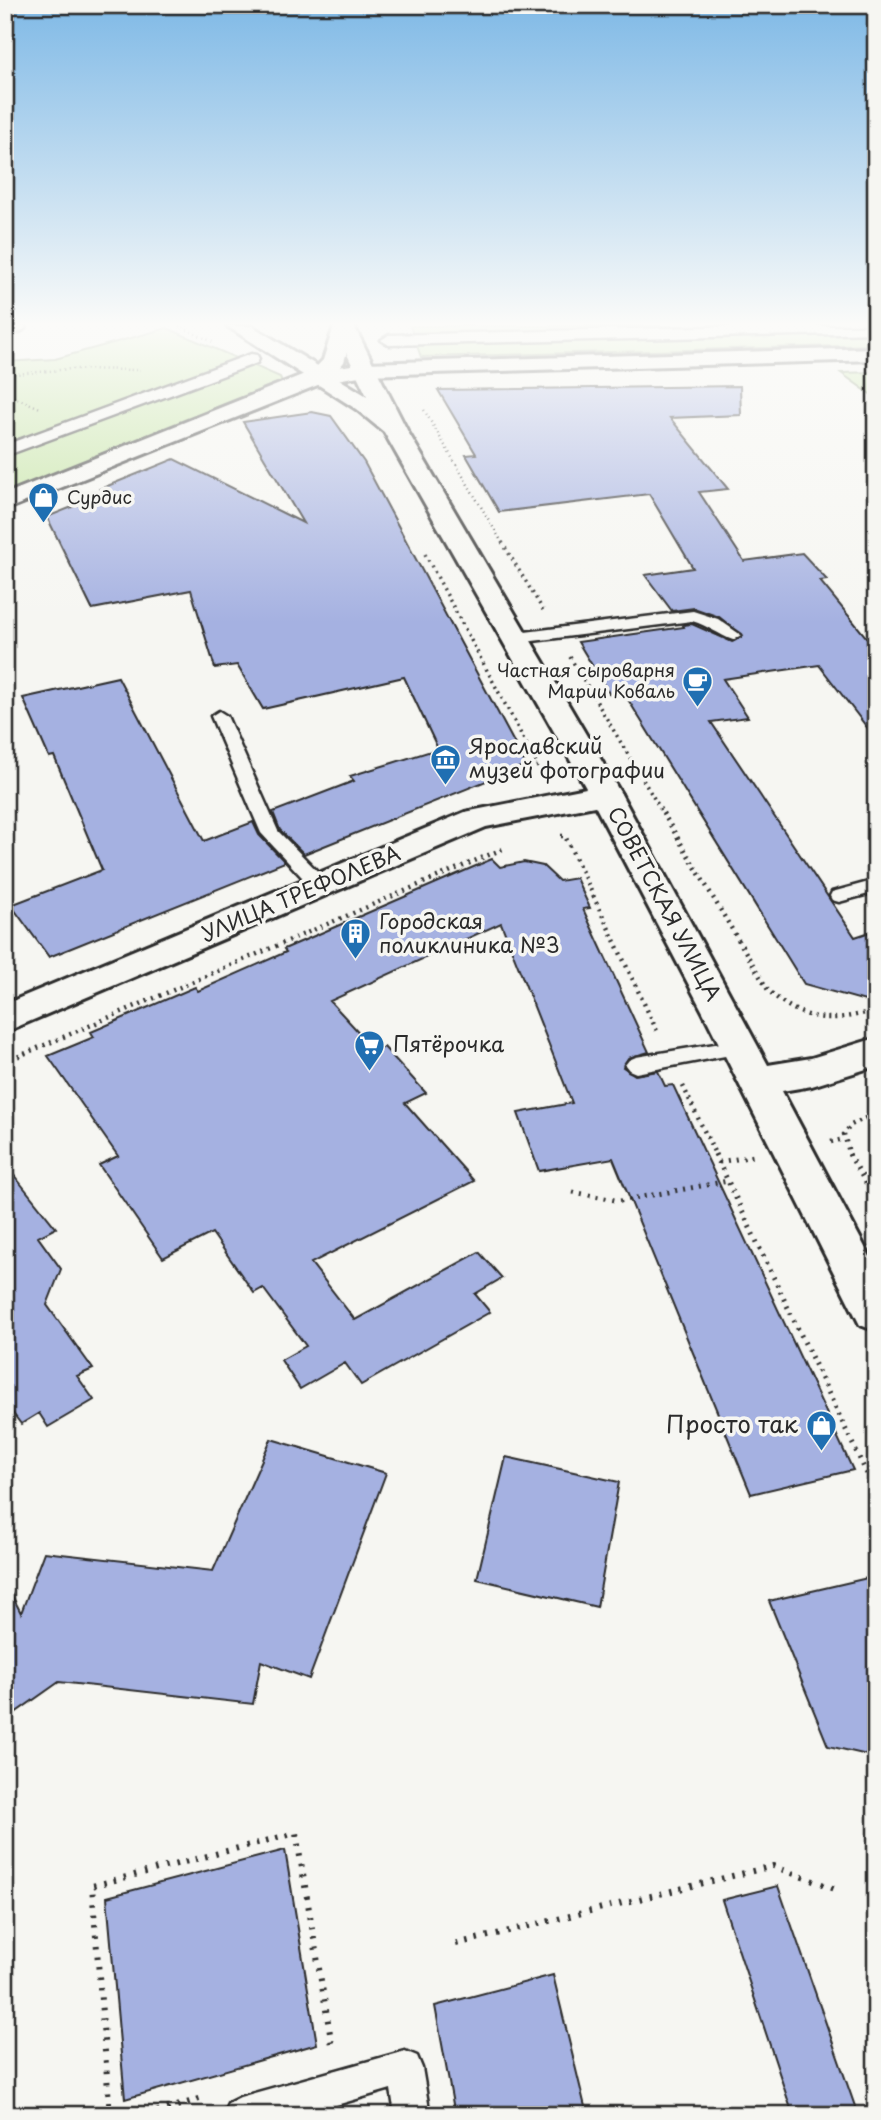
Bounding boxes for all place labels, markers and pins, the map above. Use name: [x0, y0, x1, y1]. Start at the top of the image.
shop icon: Сурдис: [27, 481, 61, 525]
place label: Сурдис: [67, 483, 132, 510]
place label: Частная сыроварня Марии Коваль: [497, 656, 675, 704]
cafe icon: Частная сыроварня Марии Коваль: [681, 664, 715, 708]
place label: Ярославский музей фотографии: [468, 729, 665, 785]
museum icon: Ярославский музей фотографии: [429, 742, 463, 786]
place label: Городская поликлиника №3: [379, 904, 560, 960]
building icon: Городская поликлиника №3: [339, 917, 373, 961]
place label: Пятёрочка: [393, 1027, 505, 1059]
supermarket icon: Пятёрочка: [353, 1028, 387, 1072]
place label: Просто так: [666, 1405, 799, 1441]
shop icon: Просто так: [804, 1408, 838, 1452]

